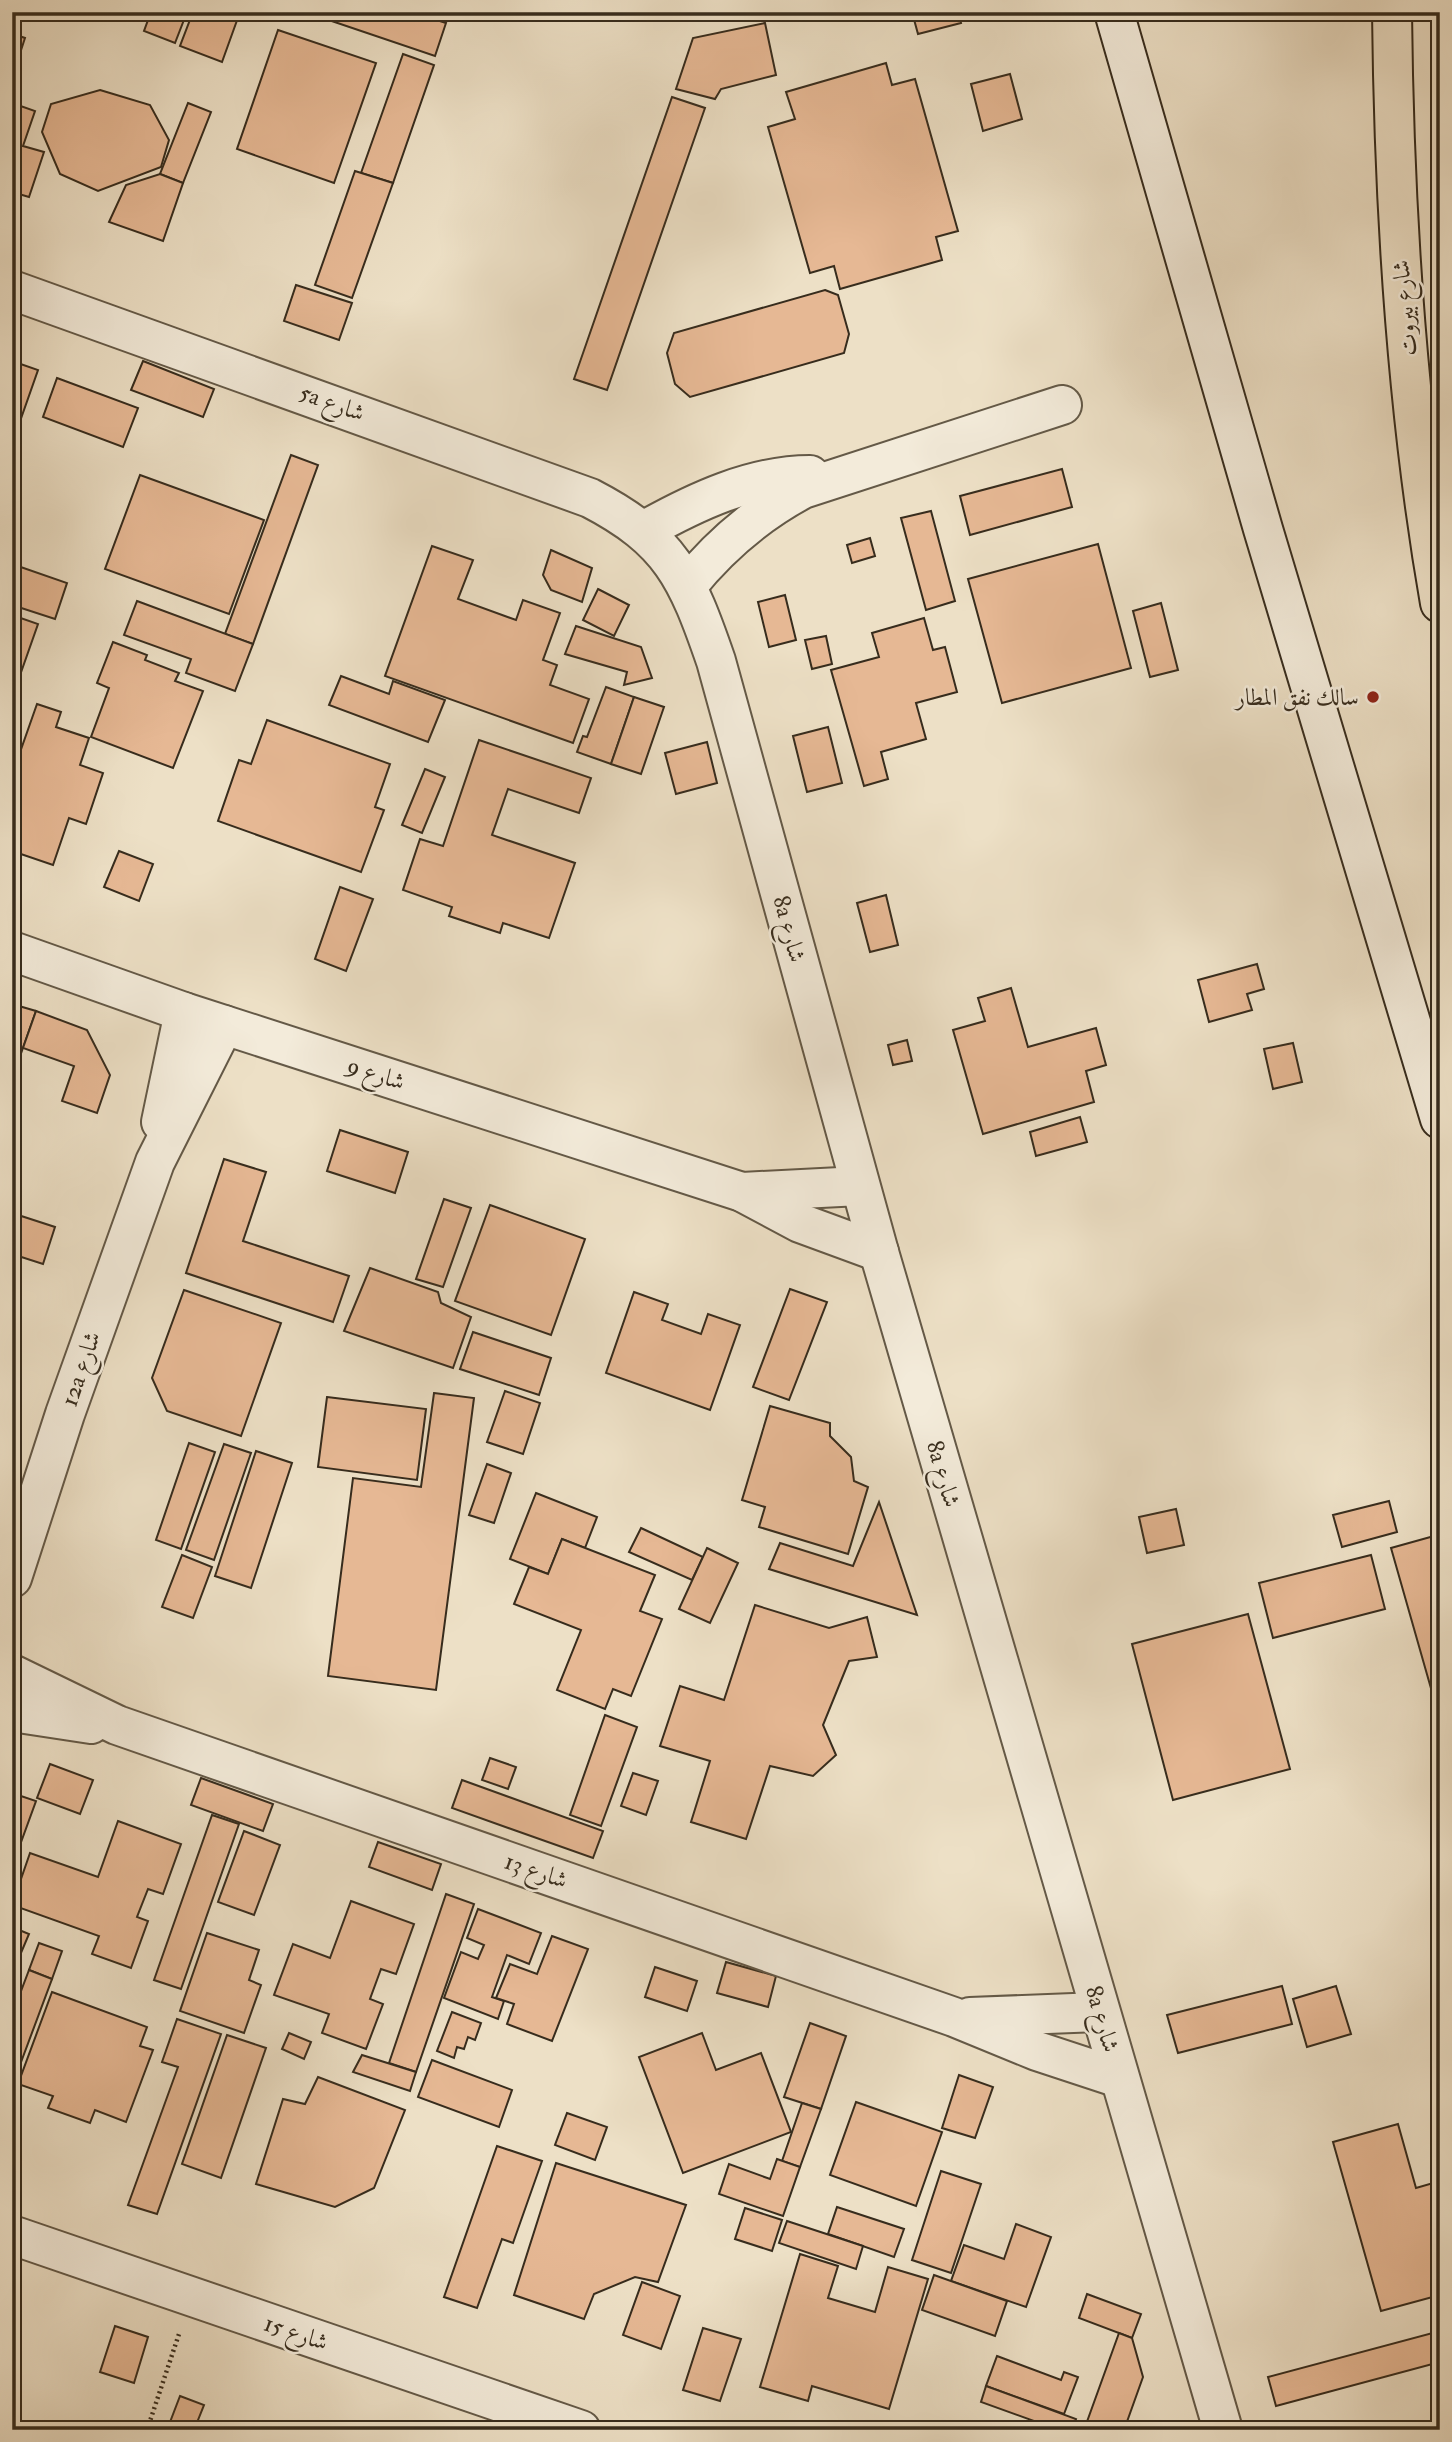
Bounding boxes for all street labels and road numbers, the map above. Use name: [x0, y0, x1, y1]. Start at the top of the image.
street label: شارع بيروت: [1385, 258, 1429, 357]
street label: 5a شارع: [294, 377, 369, 433]
street label: 8a شارع: [761, 892, 813, 967]
street label: شارع 9: [340, 1050, 409, 1102]
street label: 12a شارع: [54, 1327, 112, 1412]
street label: 8a شارع: [915, 1437, 967, 1512]
street label: شارع 13: [499, 1846, 572, 1900]
street label: 8a شارع: [1074, 1982, 1126, 2057]
street label: شارع 15: [259, 2308, 332, 2362]

